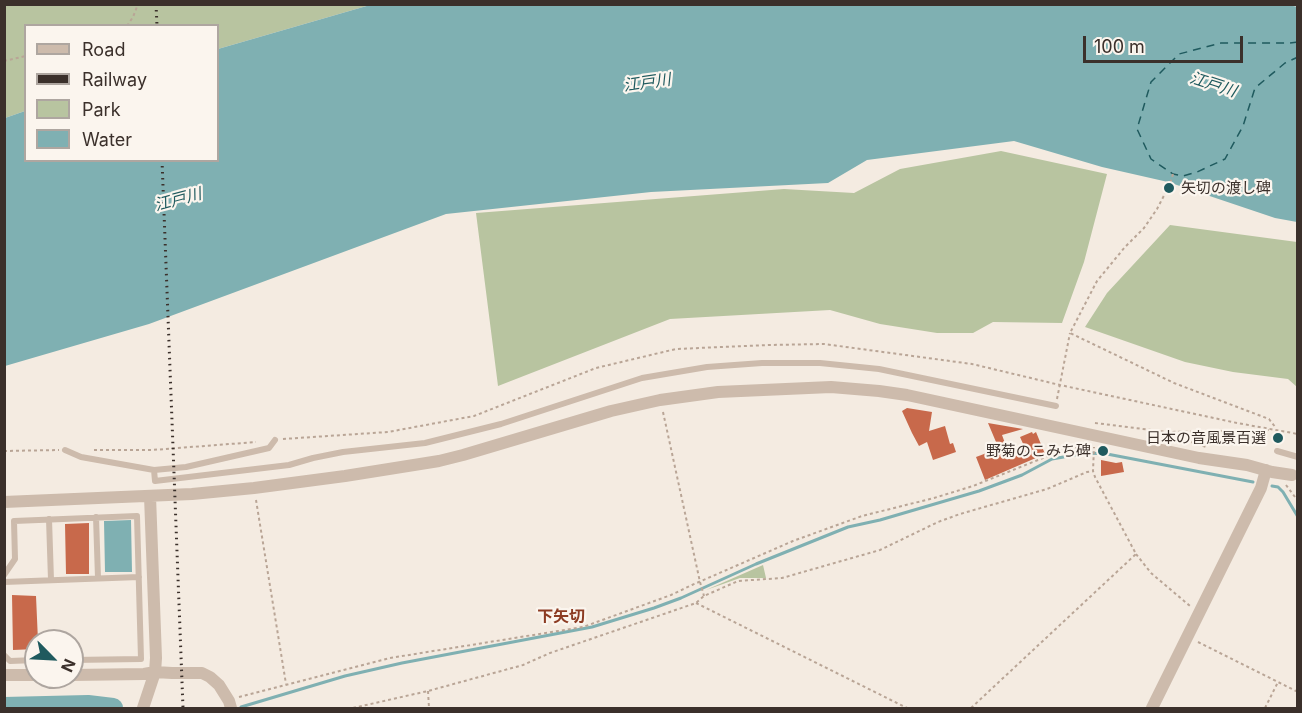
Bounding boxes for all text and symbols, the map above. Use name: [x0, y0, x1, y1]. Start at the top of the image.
legend: [24, 24, 219, 162]
scale bar: [1086, 24, 1246, 62]
text: 100 m: [1094, 36, 1145, 57]
text: Road: [82, 39, 125, 60]
water label: 江戸川: [1187, 68, 1239, 102]
text: Railway: [82, 69, 147, 90]
water label: 江戸川: [622, 70, 672, 96]
text: Park: [82, 99, 121, 120]
text: Water: [82, 129, 132, 150]
place label: 矢切の渡し碑: [1181, 179, 1271, 197]
marker: 矢切の渡し碑: [1162, 181, 1176, 195]
water label: 江戸川: [152, 185, 204, 215]
place label: 日本の音風景百選: [1146, 429, 1266, 447]
marker: 日本の音風景百選: [1271, 431, 1285, 445]
place label: 野菊のこみち碑: [986, 442, 1091, 460]
marker: 野菊のこみち碑: [1096, 444, 1110, 458]
district label: 下矢切: [537, 607, 585, 627]
north arrow: [24, 629, 84, 689]
text: N: [57, 656, 80, 675]

